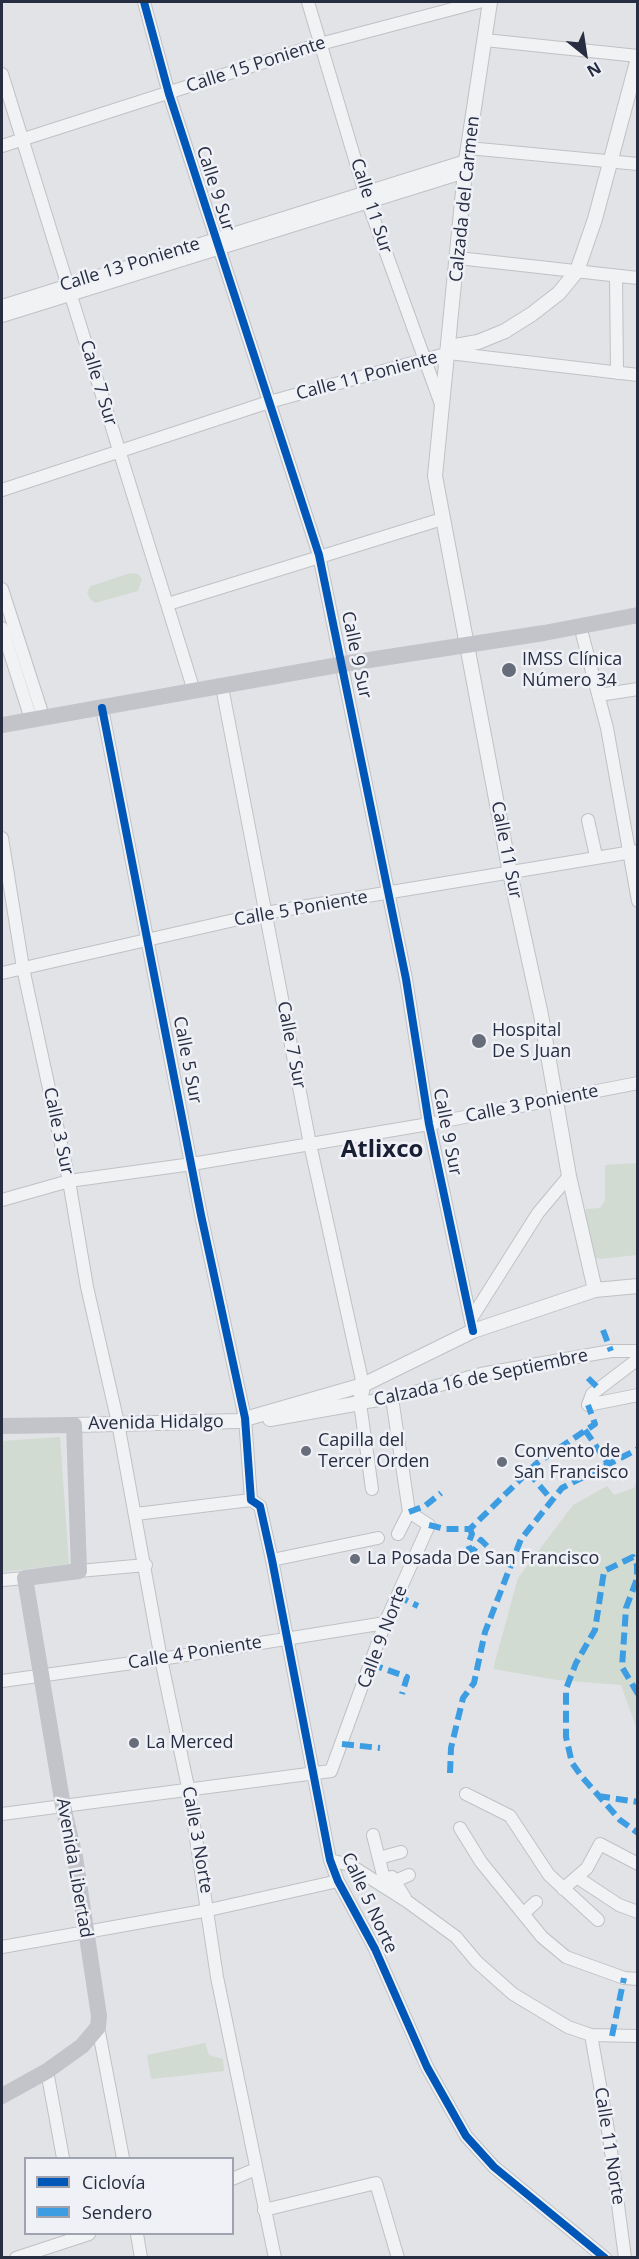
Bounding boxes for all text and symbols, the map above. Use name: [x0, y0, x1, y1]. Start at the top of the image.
north arrow: [555, 24, 615, 84]
street label: Calle 15 Poniente: [184, 32, 328, 98]
text: N: [583, 57, 605, 82]
street label: Calzada del Carmen: [446, 115, 484, 283]
street label: Calle 9 Sur: [191, 144, 239, 234]
street label: Calle 11 Sur: [345, 156, 397, 256]
street label: Calle 13 Poniente: [57, 233, 203, 297]
street label: Calle 7 Sur: [75, 338, 121, 428]
street label: Calle 11 Poniente: [294, 347, 440, 405]
street label: Calle 9 Sur: [336, 609, 376, 701]
place label: IMSS Clínica Número 34: [522, 649, 622, 692]
marker: IMSS Clínica Número 34: [500, 661, 518, 679]
street label: Calle 11 Sur: [486, 799, 526, 901]
street label: Calle 5 Poniente: [233, 887, 369, 931]
street label: Calle 7 Sur: [272, 1000, 310, 1090]
street label: Calle 5 Sur: [168, 1015, 206, 1105]
place label: Hospital De S Juan: [492, 1020, 571, 1062]
marker: Hospital De S Juan: [470, 1032, 488, 1050]
street label: Calle 3 Poniente: [464, 1081, 600, 1127]
street label: Calle 3 Sur: [38, 1085, 78, 1177]
street label: Calle 9 Sur: [428, 1087, 466, 1177]
district label: Atlixco: [341, 1136, 423, 1164]
street label: Calzada 16 de Septiembre: [372, 1345, 590, 1411]
street label: Avenida Hidalgo: [88, 1411, 224, 1435]
place label: Capilla del Tercer Orden: [318, 1430, 430, 1472]
place label: Convento de San Francisco: [514, 1441, 628, 1484]
marker: Capilla del Tercer Orden: [299, 1444, 313, 1458]
marker: Convento de San Francisco: [495, 1455, 509, 1469]
place label: La Posada De San Francisco: [367, 1548, 599, 1570]
marker: La Posada De San Francisco: [348, 1552, 362, 1566]
street label: Calle 9 Norte: [353, 1583, 413, 1691]
street label: Calle 4 Poniente: [127, 1632, 263, 1674]
place label: La Merced: [146, 1732, 233, 1754]
marker: La Merced: [127, 1736, 141, 1750]
street label: Calle 3 Norte: [177, 1785, 217, 1895]
street label: Avenida Libertad: [51, 1796, 97, 1940]
street label: Calle 5 Norte: [336, 1849, 402, 1957]
street label: Calle 11 Norte: [589, 2086, 629, 2206]
legend: [24, 2157, 234, 2235]
text: Ciclovía: [82, 2170, 145, 2194]
text: Sendero: [82, 2200, 152, 2224]

